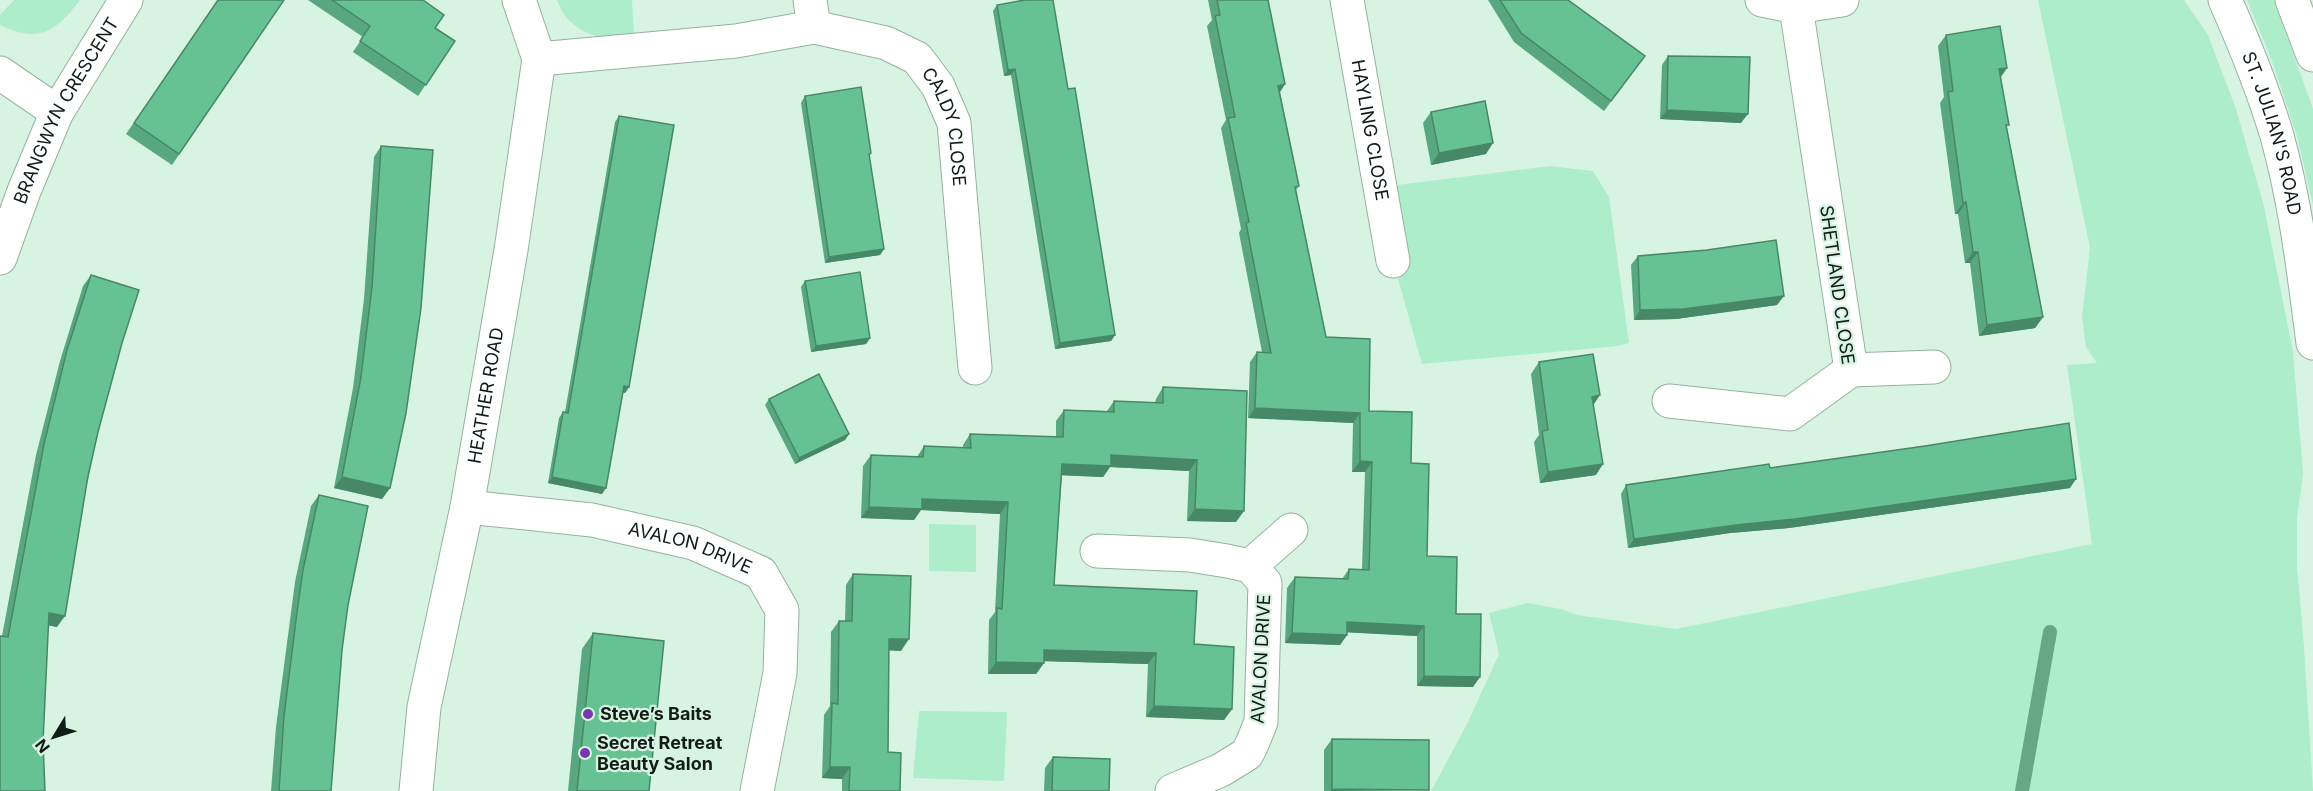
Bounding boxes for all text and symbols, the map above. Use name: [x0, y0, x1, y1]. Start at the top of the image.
street label: BRANGWYN CRESCENT: [9, 13, 123, 207]
street label: ST. JULIAN'S ROAD: [2238, 48, 2306, 217]
street label: HAYLING CLOSE: [1348, 58, 1393, 202]
street label: CALDY CLOSE: [918, 63, 970, 187]
street label: SHETLAND CLOSE: [1816, 204, 1859, 366]
street label: HEATHER ROAD: [464, 326, 508, 465]
street label: AVALON DRIVE: [626, 518, 756, 578]
street label: AVALON DRIVE: [1247, 594, 1274, 724]
place label: Steve’s Baits: [600, 703, 712, 724]
north arrow: [24, 707, 84, 767]
marker: Steve’s Baits: [581, 707, 595, 721]
place label: Secret Retreat Beauty Salon: [597, 732, 723, 774]
text: N: [31, 735, 54, 757]
marker: Secret Retreat Beauty Salon: [578, 746, 592, 760]

